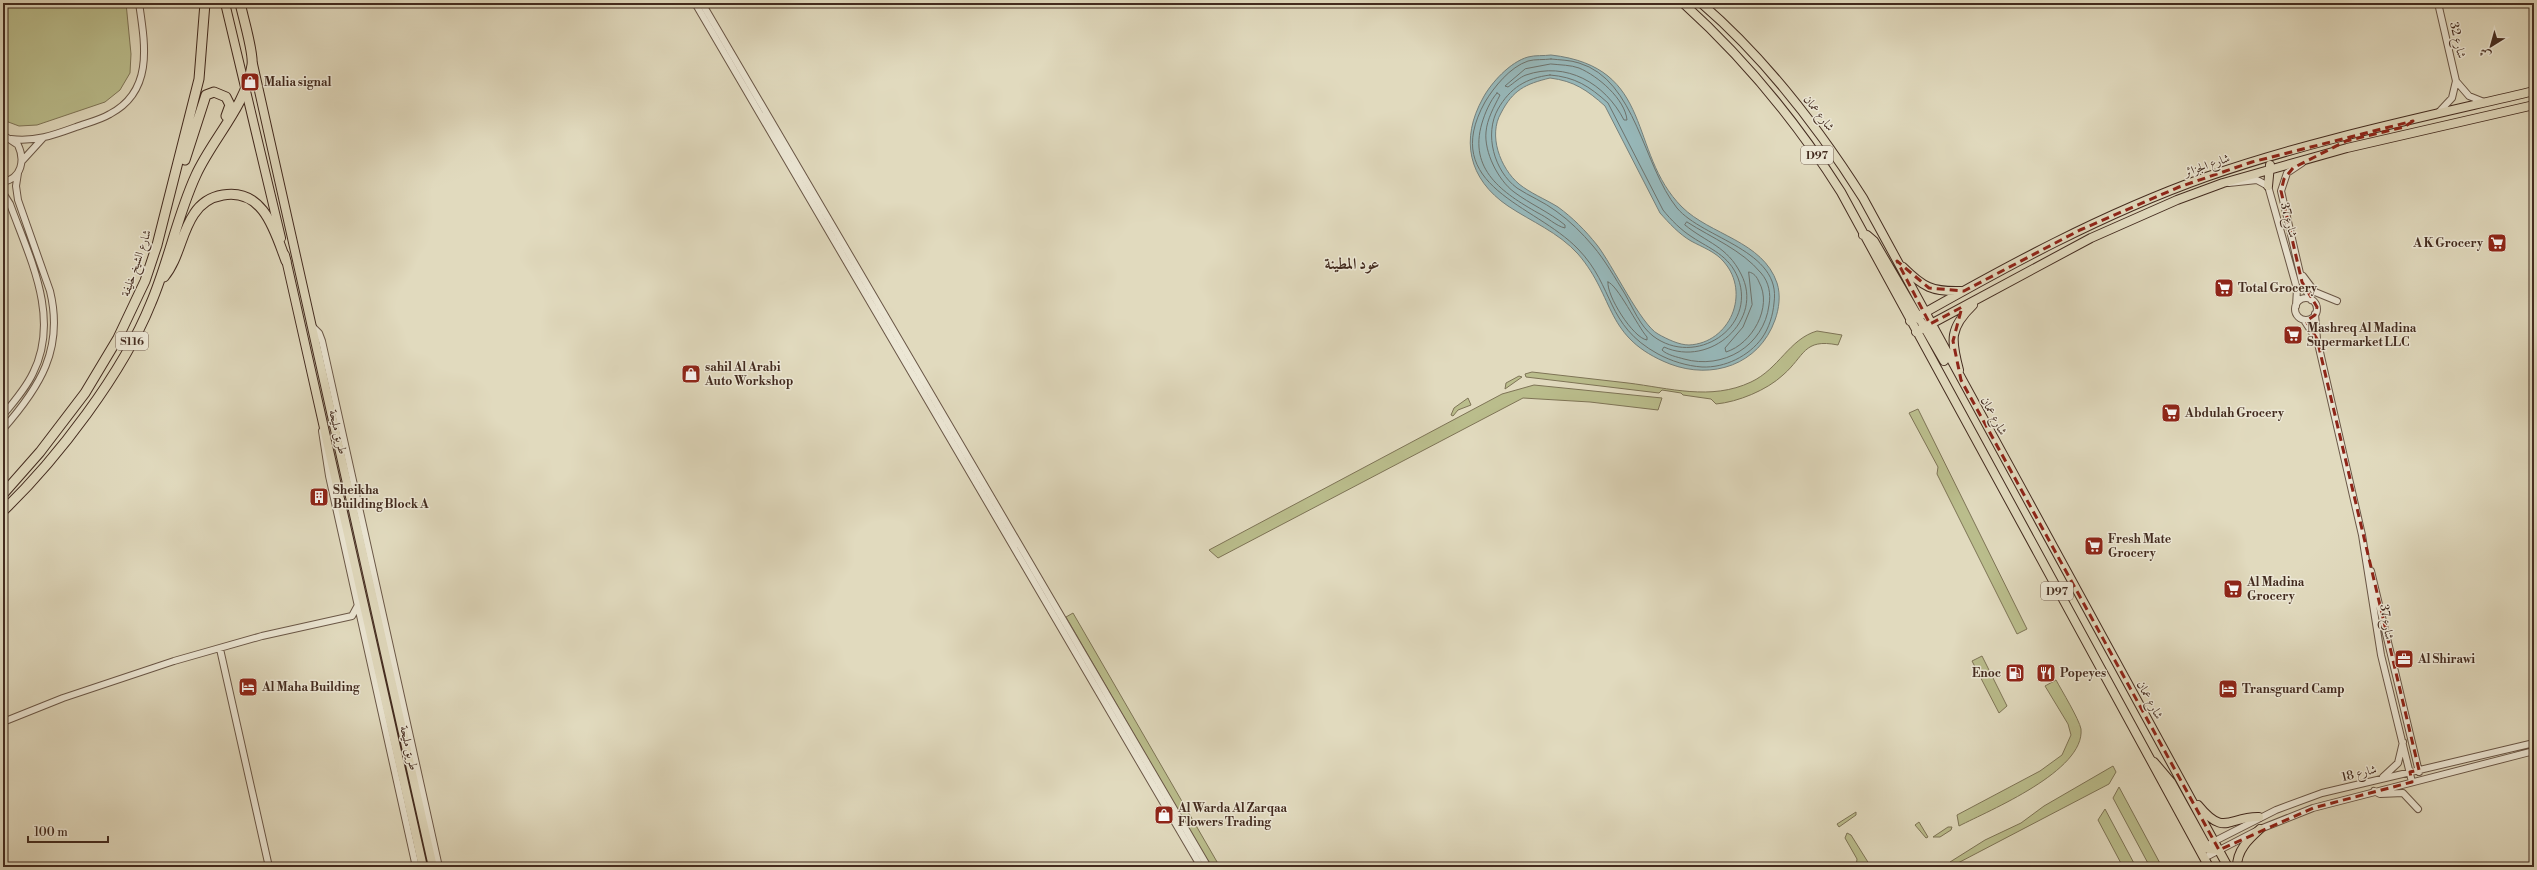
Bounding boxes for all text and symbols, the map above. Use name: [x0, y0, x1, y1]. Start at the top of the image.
street label: شارع 32: [2443, 21, 2469, 61]
north arrow: [2471, 26, 2511, 66]
text: ش: [2477, 44, 2494, 62]
shop icon: Malia signal: [239, 71, 261, 93]
place label: Malia signal: [264, 75, 331, 90]
street label: شارع عمان: [1798, 92, 1837, 136]
road number: D97: [1801, 146, 1833, 164]
street label: شارع الجزائر: [2180, 151, 2233, 184]
street label: شارع 37: [2274, 201, 2300, 240]
street label: شارع الشيخ خليفة: [118, 228, 158, 299]
supermarket icon: A K Grocery: [2486, 232, 2508, 254]
place label: A K Grocery: [2412, 236, 2484, 251]
district label: عود المطينة: [1325, 254, 1380, 274]
supermarket icon: Total Grocery: [2213, 277, 2235, 299]
place label: Total Grocery: [2238, 281, 2318, 296]
place label: Mashreq Al Madina Supermarket LLC: [2307, 321, 2417, 350]
supermarket icon: Mashreq Al Madina Supermarket LLC: [2282, 324, 2304, 346]
road number: S116: [116, 332, 148, 350]
place label: sahil Al Arabi Auto Workshop: [704, 360, 794, 389]
shop icon: sahil Al Arabi Auto Workshop: [680, 363, 702, 385]
street label: شارع عمان: [1974, 395, 2010, 440]
supermarket icon: Abdulah Grocery: [2160, 402, 2182, 424]
place label: Abdulah Grocery: [2184, 406, 2285, 421]
street label: طريق مليحة: [325, 408, 350, 456]
place label: Sheikha Building Block A: [333, 483, 429, 512]
building icon: Sheikha Building Block A: [308, 486, 330, 508]
place label: Fresh Mate Grocery: [2108, 532, 2172, 561]
supermarket icon: Fresh Mate Grocery: [2083, 535, 2105, 557]
place label: Al Madina Grocery: [2246, 575, 2305, 604]
supermarket icon: Al Madina Grocery: [2222, 578, 2244, 600]
road number: D97: [2041, 582, 2073, 600]
street label: شارع 37: [2373, 603, 2397, 642]
office icon: Al Shirawi: [2393, 648, 2415, 670]
place label: Al Shirawi: [2417, 652, 2475, 667]
fuel station icon: Enoc: [2004, 662, 2026, 684]
restaurant icon: Popeyes: [2035, 662, 2057, 684]
place label: Enoc: [1972, 666, 2001, 681]
place label: Popeyes: [2060, 666, 2106, 681]
hotel icon: Al Maha Building: [237, 676, 259, 698]
hotel icon: Transguard Camp: [2217, 678, 2239, 700]
street label: شارع عمان: [2130, 679, 2166, 724]
place label: Al Maha Building: [261, 680, 361, 695]
place label: Transguard Camp: [2242, 682, 2345, 697]
street label: طريق مليحة: [396, 724, 421, 772]
street label: شارع 18: [2340, 762, 2379, 788]
place label: Al Warda Al Zarqaa Flowers Trading: [1177, 801, 1288, 830]
shop icon: Al Warda Al Zarqaa Flowers Trading: [1153, 804, 1175, 826]
scale bar: [28, 818, 108, 844]
text: 100 m: [34, 825, 68, 840]

